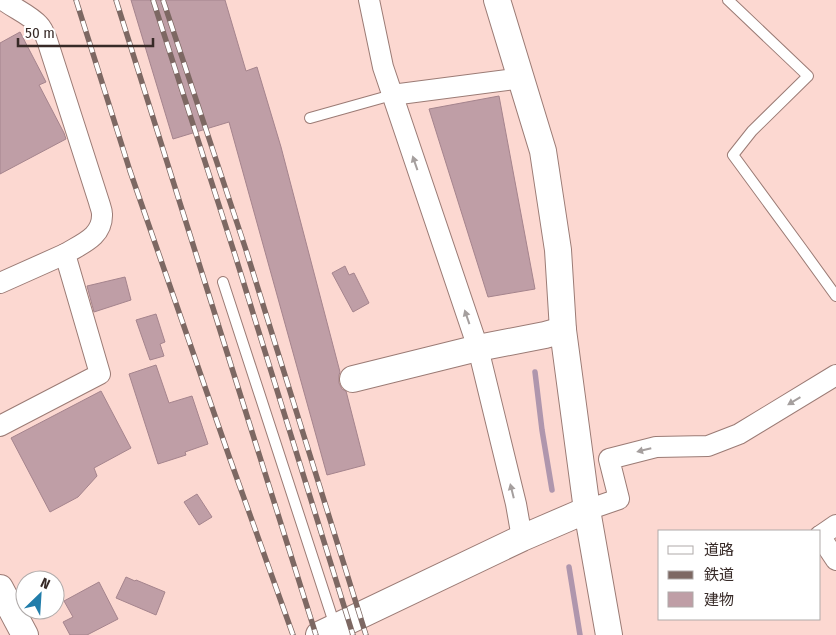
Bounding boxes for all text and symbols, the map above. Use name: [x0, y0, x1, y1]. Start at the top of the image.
scale bar: [18, 15, 152, 47]
text: 50 m: [25, 24, 55, 42]
one-way arrow: [411, 155, 418, 170]
one-way arrow: [463, 309, 470, 324]
one-way arrow: [788, 396, 801, 405]
one-way arrow: [636, 446, 651, 454]
one-way arrow: [508, 483, 516, 498]
legend: [658, 530, 821, 620]
text: 道路: [704, 541, 734, 559]
text: 鉄道: [704, 566, 734, 584]
north arrow: [15, 570, 65, 620]
text: N: [38, 574, 53, 593]
text: 建物: [704, 591, 734, 609]

